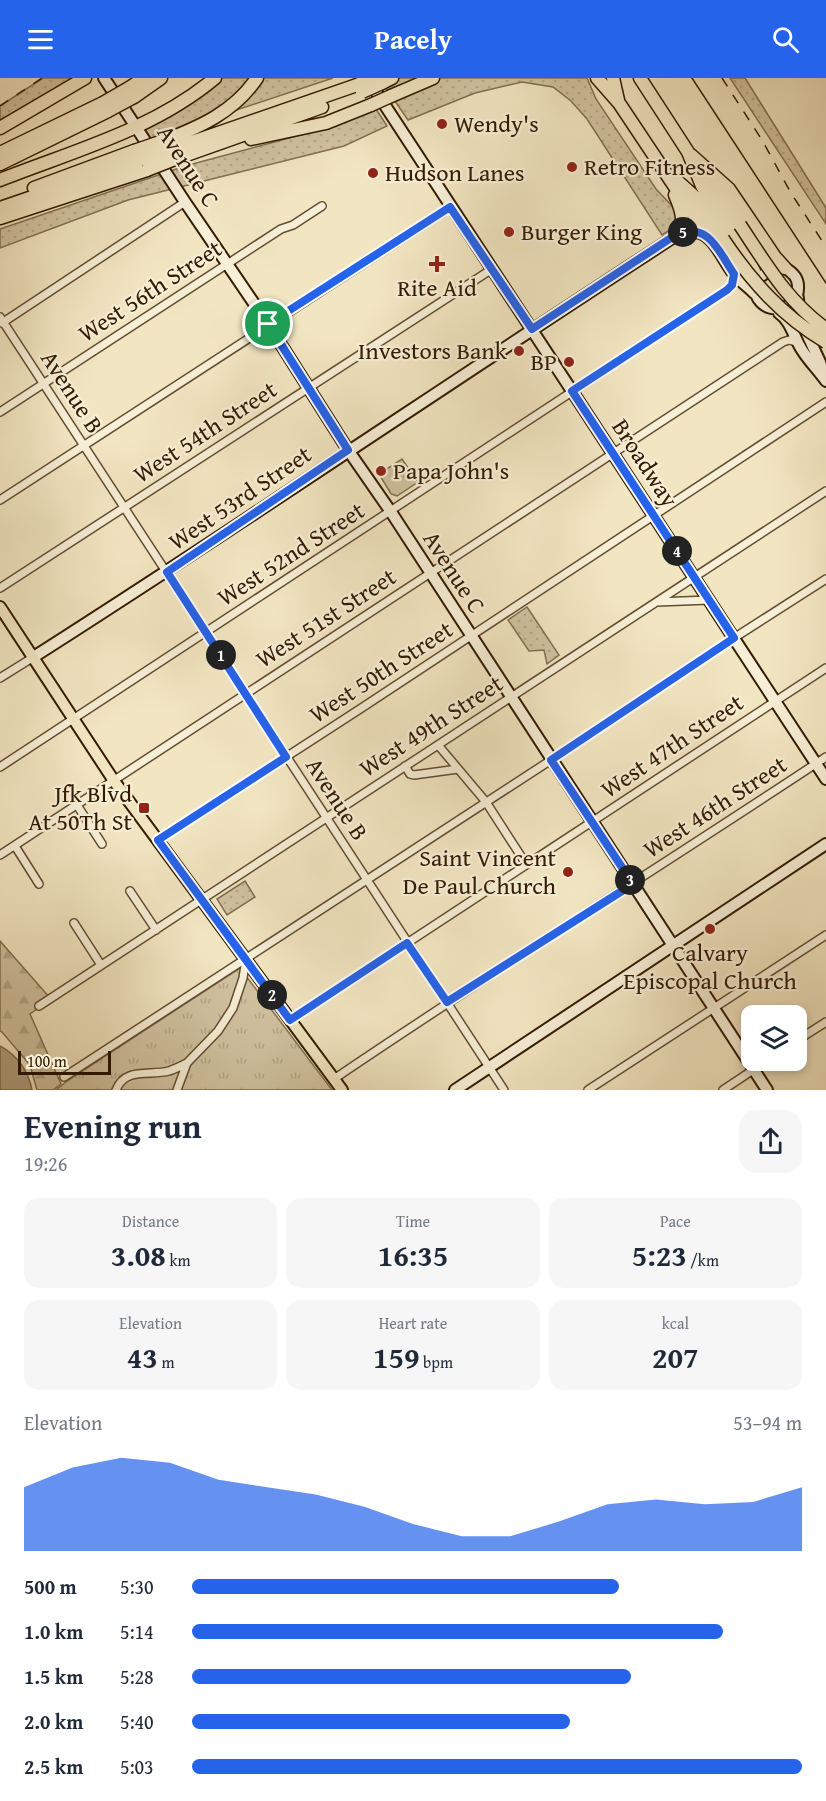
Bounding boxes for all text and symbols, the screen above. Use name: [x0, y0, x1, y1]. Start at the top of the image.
text: Pacely: [374, 19, 452, 59]
icon: menu: [24, 23, 57, 56]
icon: search: [769, 23, 802, 56]
place label: Wendy's: [454, 106, 539, 141]
marker: Wendy's: [435, 117, 449, 131]
street label: Avenue C: [149, 118, 228, 214]
place label: Retro Fitness: [584, 149, 715, 184]
place label: Hudson Lanes: [385, 155, 525, 190]
marker: Retro Fitness: [565, 160, 579, 174]
marker: Hudson Lanes: [366, 166, 380, 180]
place label: Burger King: [521, 214, 642, 249]
pin: 5: [668, 217, 698, 247]
text: 5: [679, 220, 687, 244]
marker: Burger King: [502, 225, 516, 239]
street label: West 56th Street: [71, 231, 229, 350]
marker: Rite Aid: [430, 257, 444, 271]
place label: Rite Aid: [397, 270, 477, 305]
pin: [242, 298, 293, 349]
icon: arrive: [251, 307, 284, 340]
place label: Investors Bank: [358, 333, 508, 368]
street label: Avenue B: [33, 343, 112, 440]
marker: Investors Bank: [512, 344, 526, 358]
place label: BP: [530, 344, 557, 379]
marker: BP: [562, 355, 576, 369]
street label: West 54th Street: [126, 372, 284, 491]
street label: Broadway: [604, 411, 687, 514]
street label: West 53rd Street: [161, 436, 319, 558]
place label: Papa John's: [393, 453, 509, 488]
marker: Papa John's: [374, 464, 388, 478]
street label: West 52nd Street: [210, 492, 372, 614]
street label: Avenue C: [415, 524, 494, 620]
pin: 4: [662, 536, 692, 566]
text: 4: [673, 539, 681, 563]
street label: West 51st Street: [249, 559, 403, 676]
street label: West 50th Street: [302, 612, 460, 731]
pin: 1: [206, 640, 236, 670]
text: 1: [217, 643, 225, 667]
street label: West 49th Street: [352, 666, 510, 785]
street label: West 47th Street: [594, 685, 750, 806]
street label: West 46th Street: [636, 747, 794, 866]
street label: Avenue B: [298, 750, 377, 847]
place label: Jfk Blvd At 50Th St: [28, 776, 133, 839]
marker: Jfk Blvd At 50Th St: [137, 801, 151, 815]
place label: Saint Vincent De Paul Church: [403, 840, 557, 903]
marker: Saint Vincent De Paul Church: [561, 865, 575, 879]
pin: 3: [615, 865, 645, 895]
text: 3: [626, 868, 634, 892]
marker: Calvary Episcopal Church: [703, 922, 717, 936]
place label: Calvary Episcopal Church: [623, 935, 797, 998]
pin: 2: [257, 980, 287, 1010]
text: 2: [268, 983, 276, 1007]
map controls: [741, 1005, 807, 1071]
button: layers: [741, 1005, 807, 1071]
scale bar: [18, 1048, 111, 1076]
text: 100 m: [27, 1049, 67, 1073]
text: Evening run: [24, 1102, 201, 1150]
button: share: [739, 1110, 802, 1173]
text: 19:26: [24, 1149, 67, 1178]
text: Distance: [122, 1209, 179, 1233]
text: Time: [396, 1209, 430, 1233]
text: Pace: [660, 1209, 691, 1233]
text: 3.08: [111, 1233, 166, 1277]
text: 16:35: [378, 1233, 448, 1277]
text: 5:23: [632, 1233, 687, 1277]
text: km: [166, 1248, 191, 1272]
text: /km: [687, 1248, 719, 1272]
text: Elevation: [119, 1311, 182, 1335]
text: Heart rate: [379, 1311, 447, 1335]
text: kcal: [662, 1311, 689, 1335]
text: 43: [127, 1335, 158, 1379]
text: 159: [373, 1335, 420, 1379]
text: 207: [652, 1335, 699, 1379]
text: m: [158, 1350, 175, 1374]
text: bpm: [420, 1350, 453, 1374]
text: Elevation: [24, 1408, 102, 1437]
text: 53–94 m: [733, 1408, 802, 1437]
text: 500 m: [24, 1572, 77, 1601]
text: 5:30: [120, 1572, 154, 1601]
text: 1.0 km: [24, 1617, 83, 1646]
text: 5:14: [120, 1617, 154, 1646]
text: 1.5 km: [24, 1662, 83, 1691]
text: 5:28: [120, 1662, 154, 1691]
text: 2.0 km: [24, 1707, 83, 1736]
text: 5:40: [120, 1707, 154, 1736]
text: 2.5 km: [24, 1752, 83, 1781]
text: 5:03: [120, 1752, 154, 1781]

